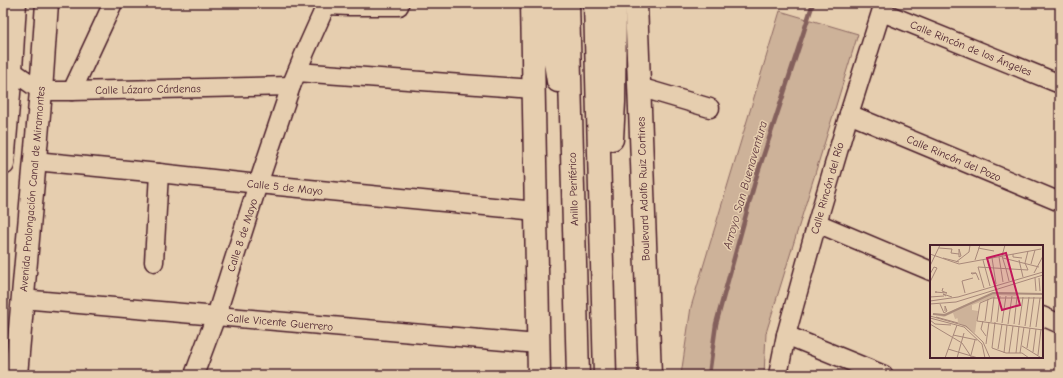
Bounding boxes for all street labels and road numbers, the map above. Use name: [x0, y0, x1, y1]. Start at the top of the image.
street label: Calle Rincón de los Ángeles: [908, 17, 1034, 79]
street label: Calle Lázaro Cárdenas: [95, 82, 201, 97]
street label: Avenida Prolongación Canal de Miramontes: [17, 85, 48, 292]
street label: Boulevard Adolfo Ruiz Cortines: [634, 116, 653, 261]
street label: Calle Rincón del Pozo: [905, 133, 1003, 184]
street label: Calle Rincón del Río: [808, 141, 847, 235]
street label: Anillo Periférico: [566, 152, 581, 226]
street label: Calle 5 de Mayo: [246, 177, 324, 198]
street label: Calle 8 de Mayo: [225, 197, 260, 273]
street label: Calle Vicente Guerrero: [226, 311, 334, 334]

